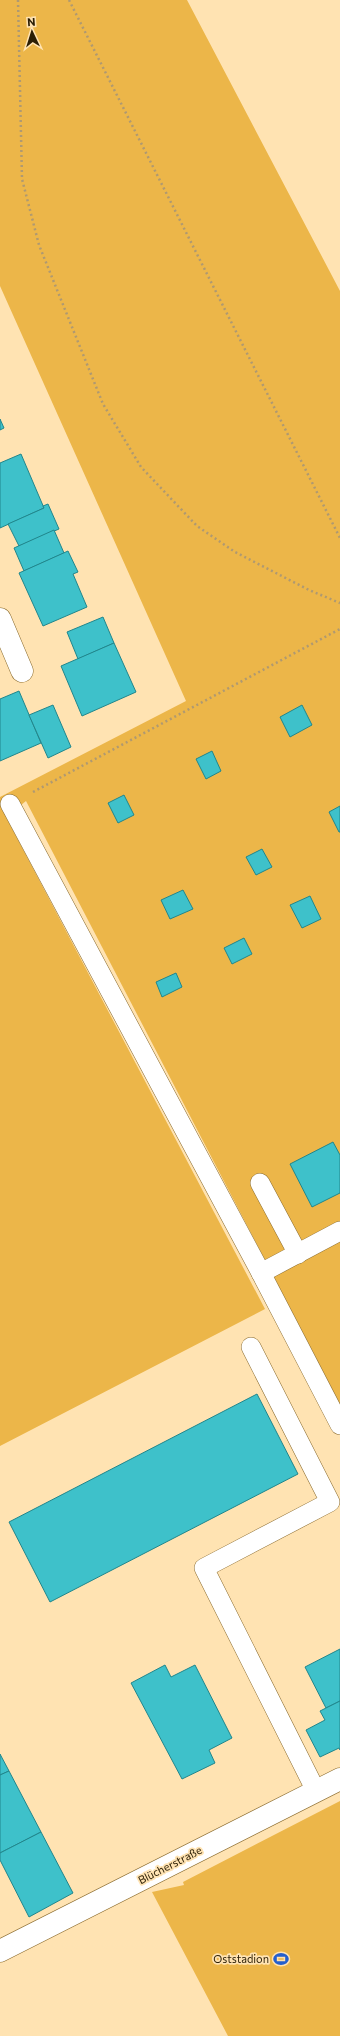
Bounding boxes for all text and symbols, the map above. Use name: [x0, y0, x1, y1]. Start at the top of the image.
north arrow: [12, 12, 52, 52]
text: N: [27, 15, 36, 28]
street label: Blücherstraße: [136, 1843, 204, 1886]
sports icon: Oststadion: [272, 1950, 290, 1968]
place label: Oststadion: [213, 1952, 269, 1965]

